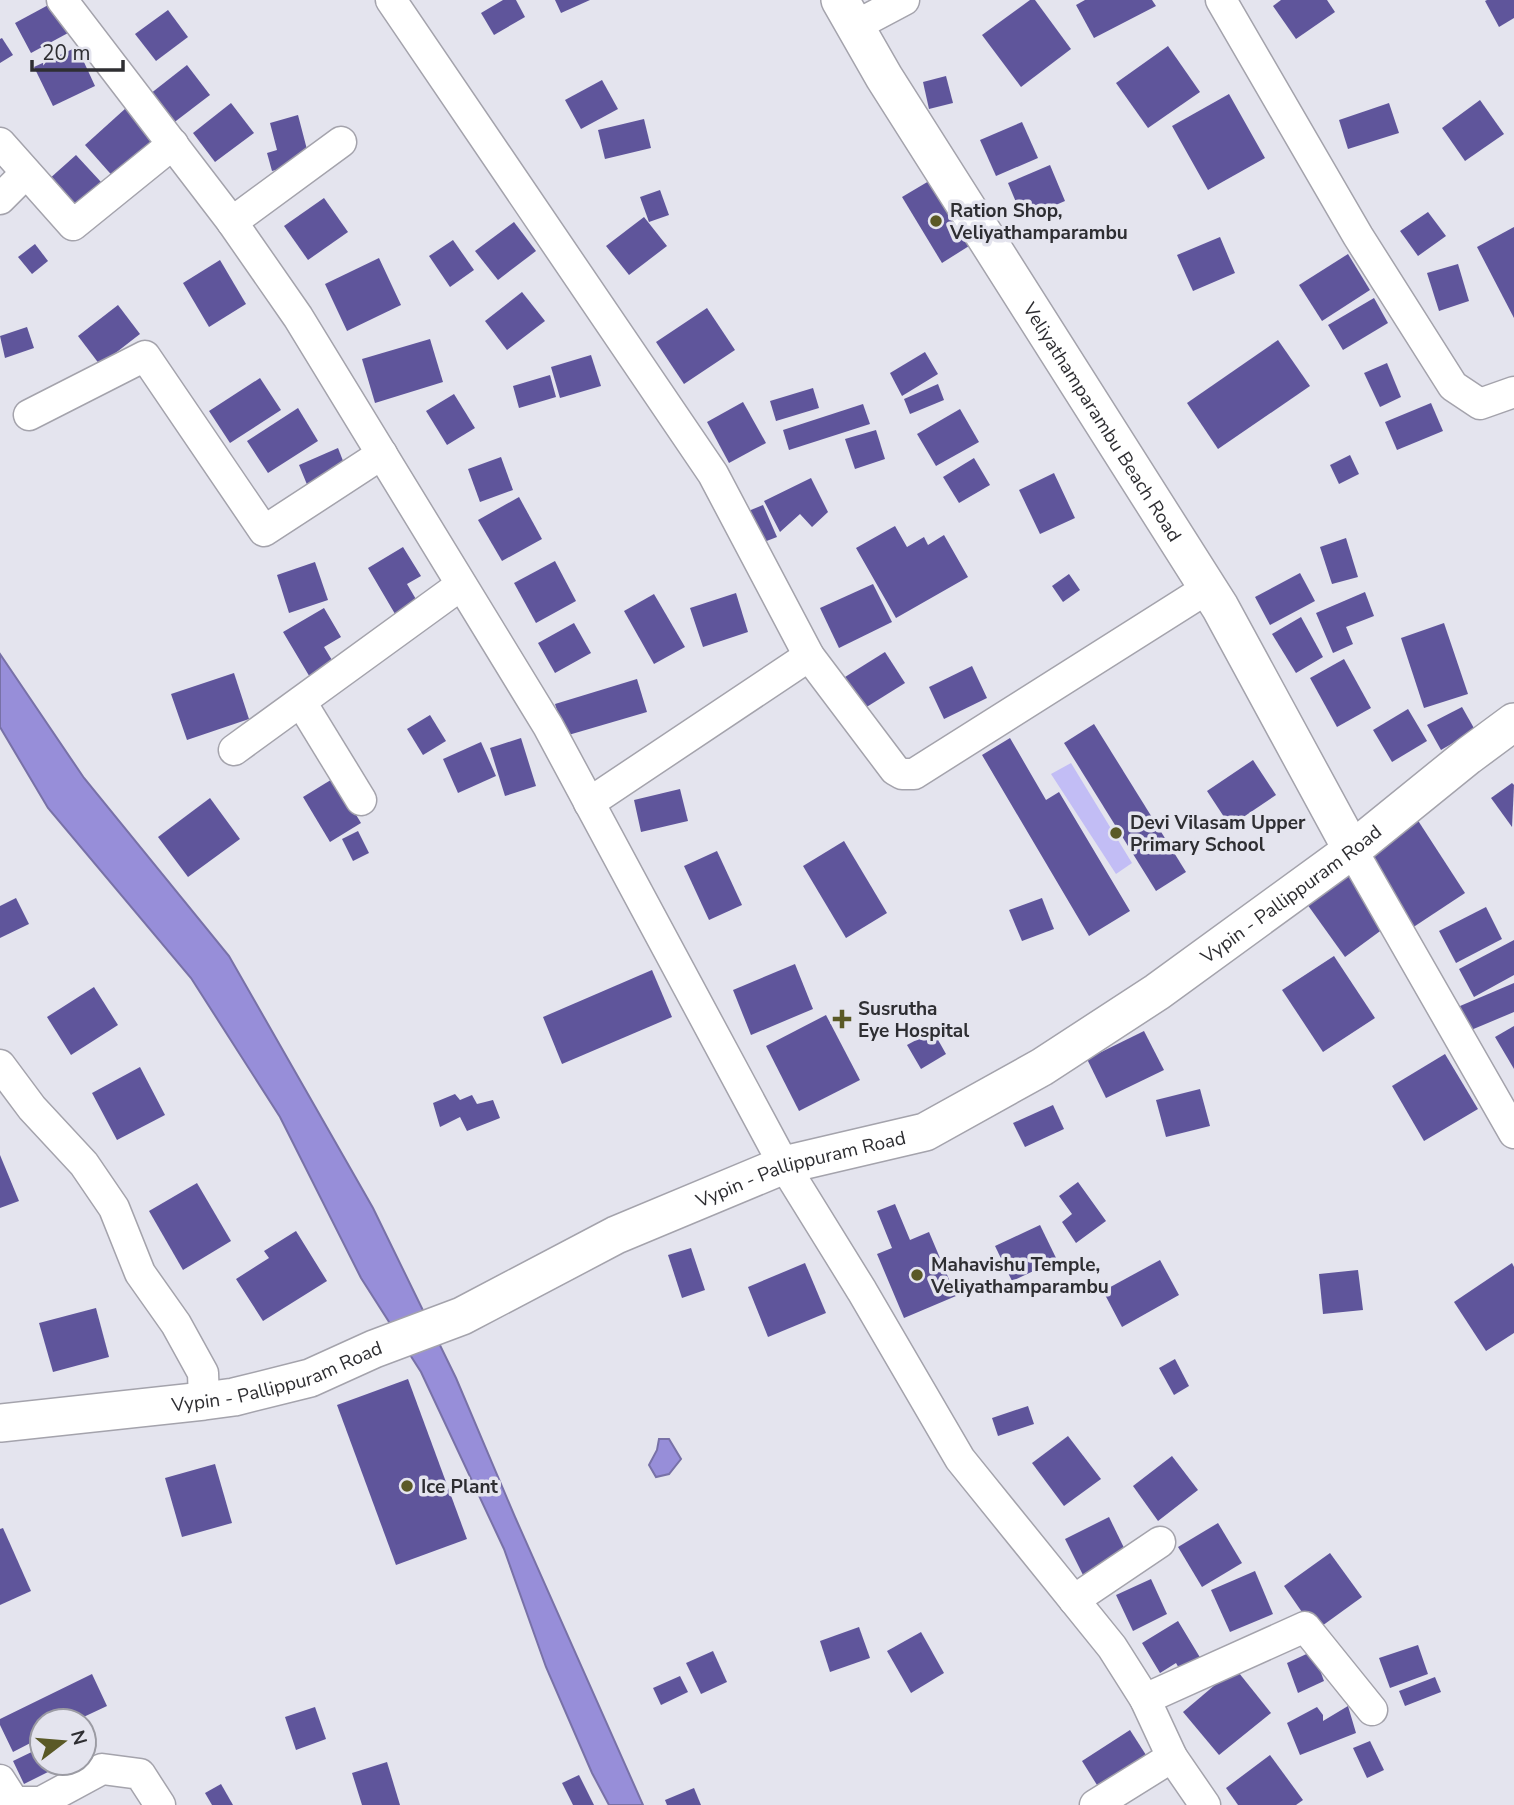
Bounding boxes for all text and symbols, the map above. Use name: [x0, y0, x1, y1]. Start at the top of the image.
scale bar: [32, 28, 122, 72]
text: 20 m: [42, 39, 91, 67]
place label: Ration Shop, Veliyathamparambu: [949, 198, 1128, 246]
marker: Ration Shop, Veliyathamparambu: [928, 213, 944, 229]
street label: Veliyathamparambu Beach Road: [1016, 297, 1187, 547]
place label: Devi Vilasam Upper Primary School: [1130, 810, 1306, 858]
street label: Vypin - Pallippuram Road: [1195, 819, 1387, 971]
marker: Devi Vilasam Upper Primary School: [1108, 825, 1124, 841]
place label: Susrutha Eye Hospital: [858, 996, 969, 1044]
marker: Susrutha Eye Hospital: [832, 1009, 852, 1029]
street label: Vypin - Pallippuram Road: [691, 1125, 908, 1215]
place label: Mahavishu Temple, Veliyathamparambu: [930, 1252, 1109, 1300]
marker: Mahavishu Temple, Veliyathamparambu: [909, 1267, 925, 1283]
street label: Vypin - Pallippuram Road: [169, 1335, 386, 1419]
place label: Ice Plant: [421, 1474, 499, 1500]
marker: Ice Plant: [399, 1478, 415, 1494]
north arrow: [28, 1707, 98, 1777]
text: N: [64, 1727, 93, 1748]

